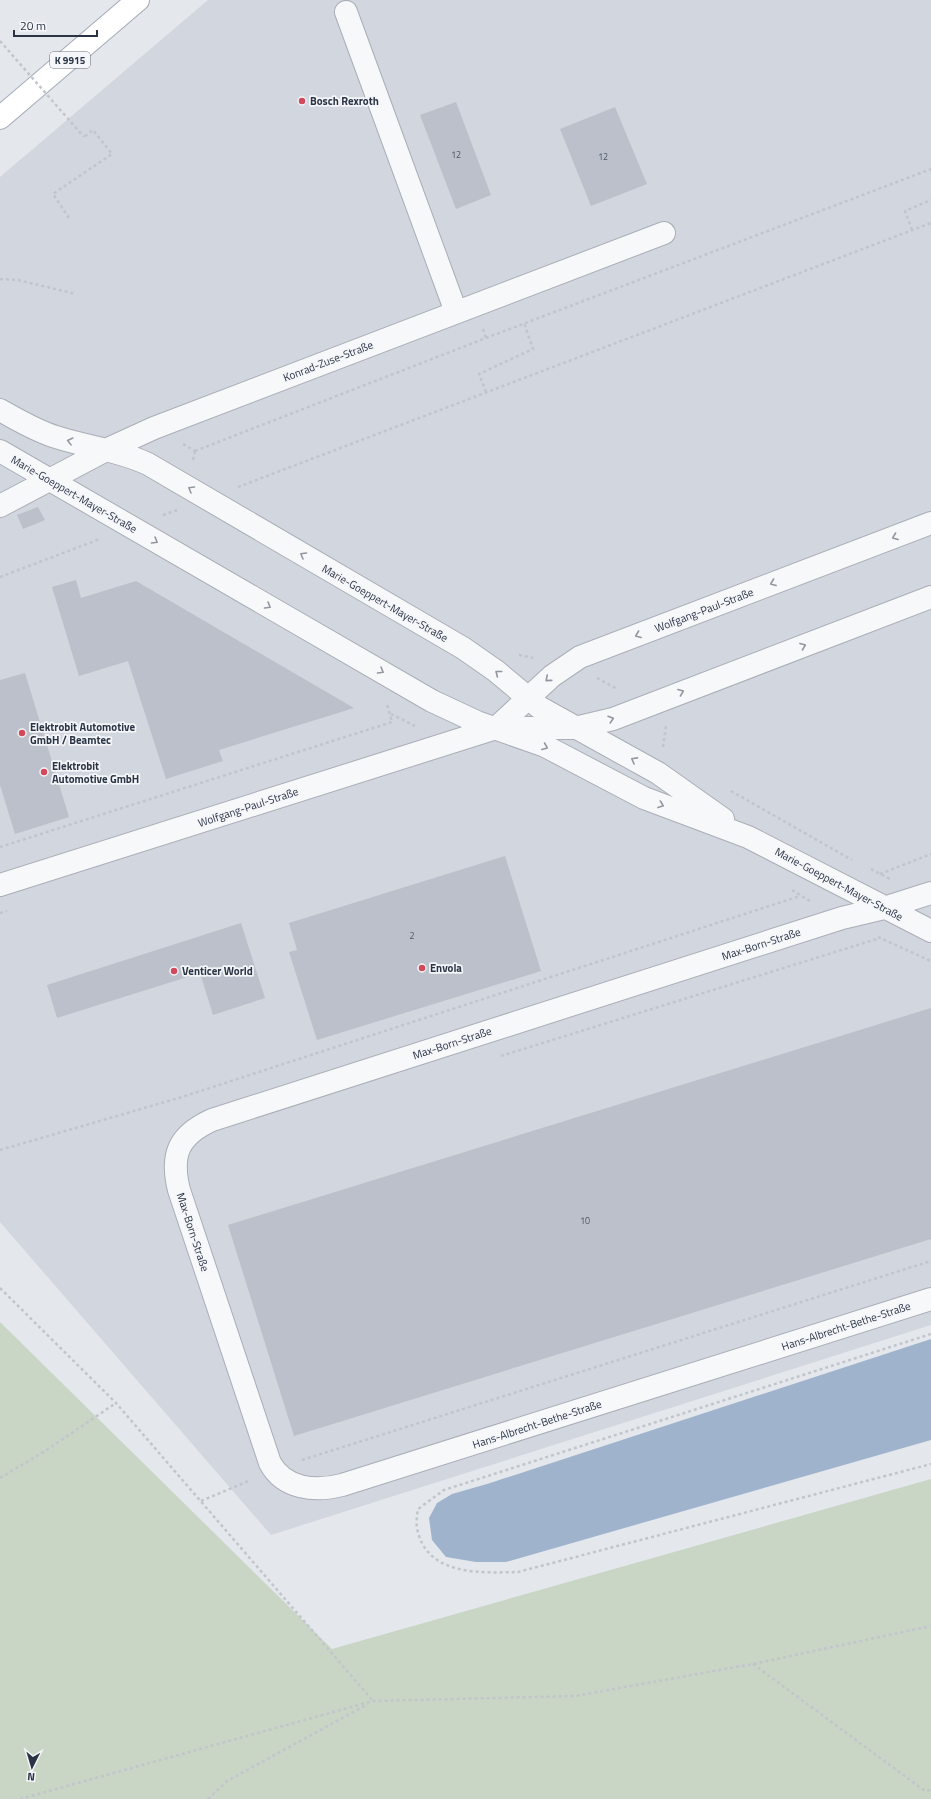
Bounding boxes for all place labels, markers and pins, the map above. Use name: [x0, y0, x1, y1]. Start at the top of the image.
place label: Bosch Rexroth: [310, 93, 379, 109]
marker: Bosch Rexroth: [297, 96, 307, 106]
place label: Elektrobit Automotive GmbH / Beamtec: [30, 719, 135, 748]
marker: Elektrobit Automotive GmbH / Beamtec: [17, 728, 27, 738]
place label: Elektrobit Automotive GmbH: [52, 758, 139, 787]
marker: Elektrobit Automotive GmbH: [39, 767, 49, 777]
place label: Envola: [430, 960, 462, 976]
place label: Venticer World: [182, 963, 253, 979]
marker: Envola: [417, 963, 427, 973]
marker: Venticer World: [169, 966, 179, 976]

